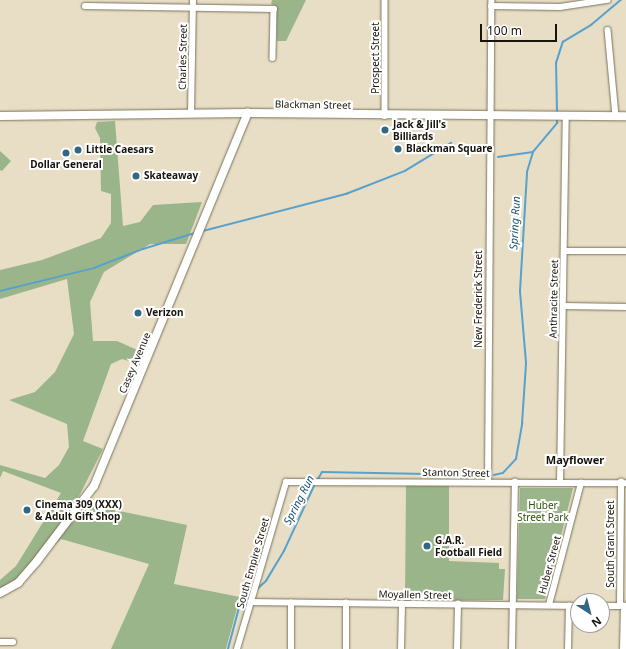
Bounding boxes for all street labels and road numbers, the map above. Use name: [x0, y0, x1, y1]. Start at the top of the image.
street label: Prospect Street: [370, 22, 382, 94]
street label: Charles Street: [176, 24, 190, 90]
street label: Blackman Street: [275, 98, 351, 112]
street label: New Frederick Street: [473, 250, 485, 348]
street label: Anthracite Street: [547, 259, 561, 339]
street label: Casey Avenue: [117, 331, 153, 395]
street label: Stanton Street: [422, 466, 490, 480]
street label: South Grant Street: [605, 500, 617, 588]
street label: South Empire Street: [234, 516, 272, 610]
street label: Huber Street: [536, 534, 564, 596]
street label: Moyallen Street: [378, 588, 452, 602]

